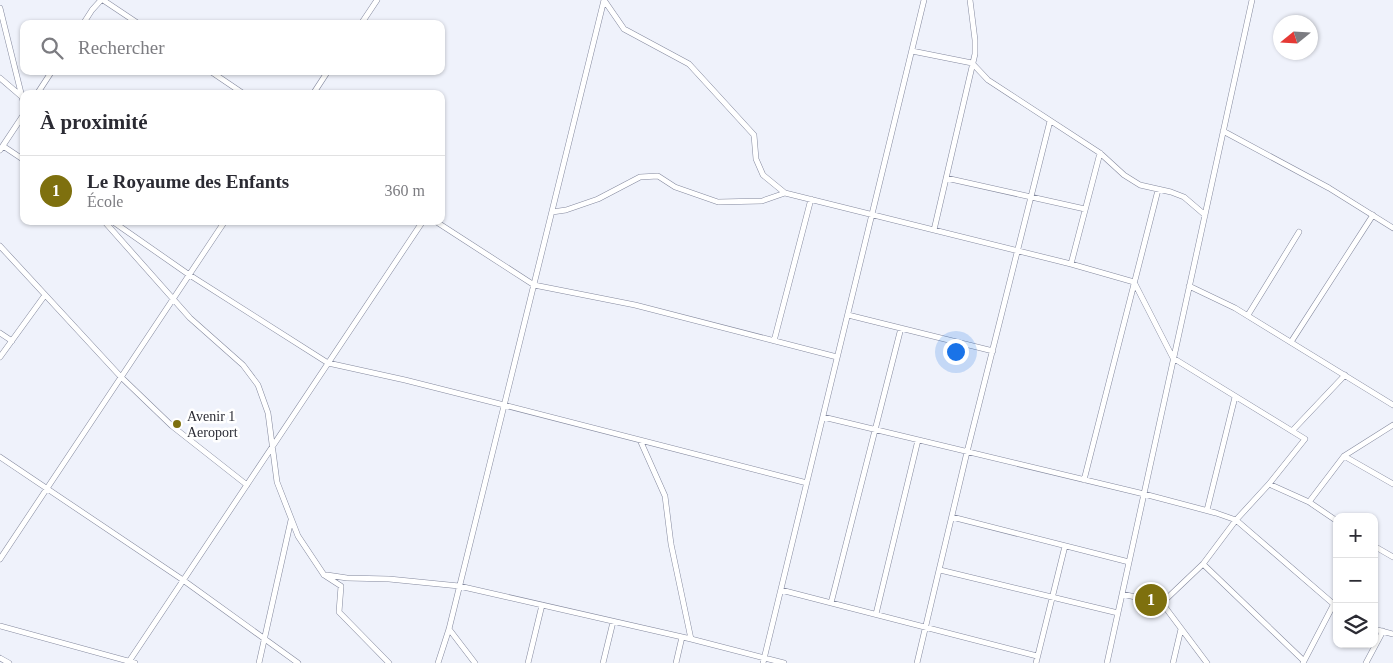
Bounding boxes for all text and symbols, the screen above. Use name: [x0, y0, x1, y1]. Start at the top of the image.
north arrow: [1273, 15, 1318, 60]
search box: [20, 20, 445, 75]
icon: search: [38, 34, 66, 62]
text: Rechercher: [78, 37, 165, 58]
text: À proximité: [40, 110, 148, 134]
text: Le Royaume des Enfants: [87, 171, 289, 192]
text: 1: [52, 182, 60, 199]
text: 360 m: [385, 182, 425, 199]
text: École: [87, 193, 123, 210]
your location: [943, 339, 969, 365]
place label: Avenir 1 Aeroport: [187, 409, 238, 440]
marker: Avenir 1 Aeroport: [171, 418, 183, 430]
map controls: [1333, 513, 1378, 648]
button: +: [1333, 513, 1378, 558]
button: −: [1333, 558, 1378, 603]
pin: 1: [1135, 581, 1167, 619]
button: layers: [1333, 603, 1378, 648]

